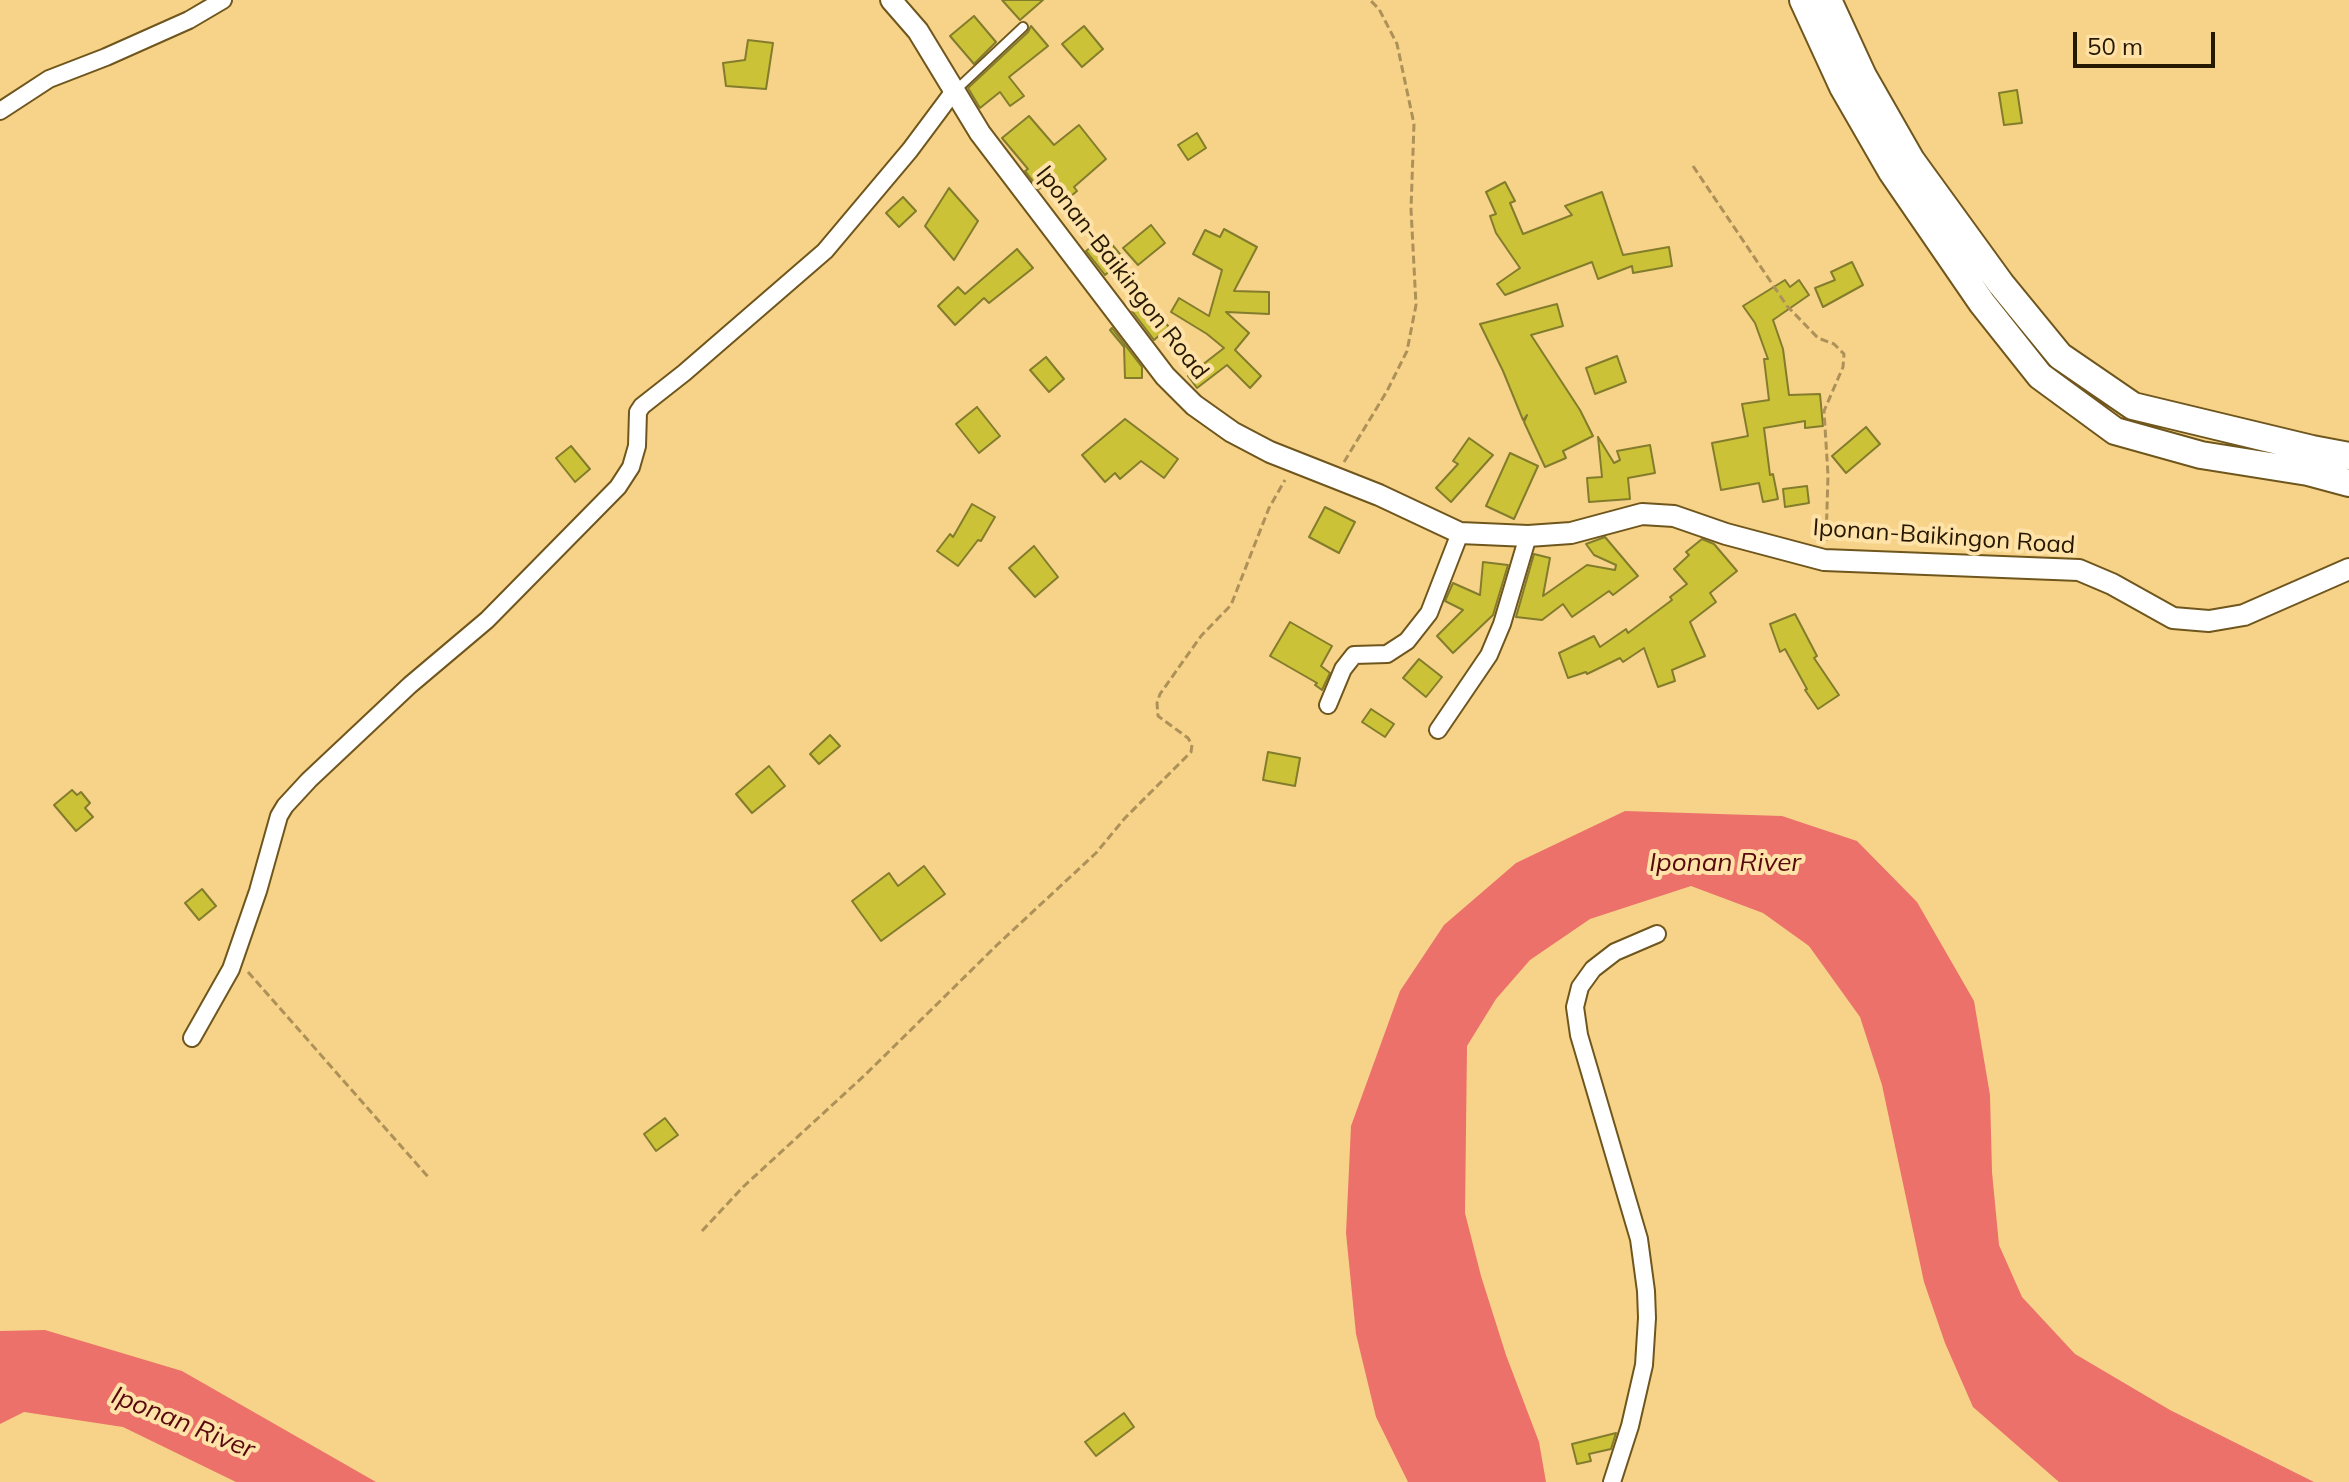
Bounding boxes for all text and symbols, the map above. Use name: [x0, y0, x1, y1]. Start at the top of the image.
scale bar: [2077, 16, 2219, 66]
text: 50 m: [2087, 31, 2143, 61]
street label: Iponan-Baikingon Road: [1030, 160, 1214, 386]
street label: Iponan-Baikingon Road: [1812, 513, 2076, 561]
water label: Iponan River: [1649, 847, 1801, 879]
water label: Iponan River: [107, 1380, 259, 1466]

